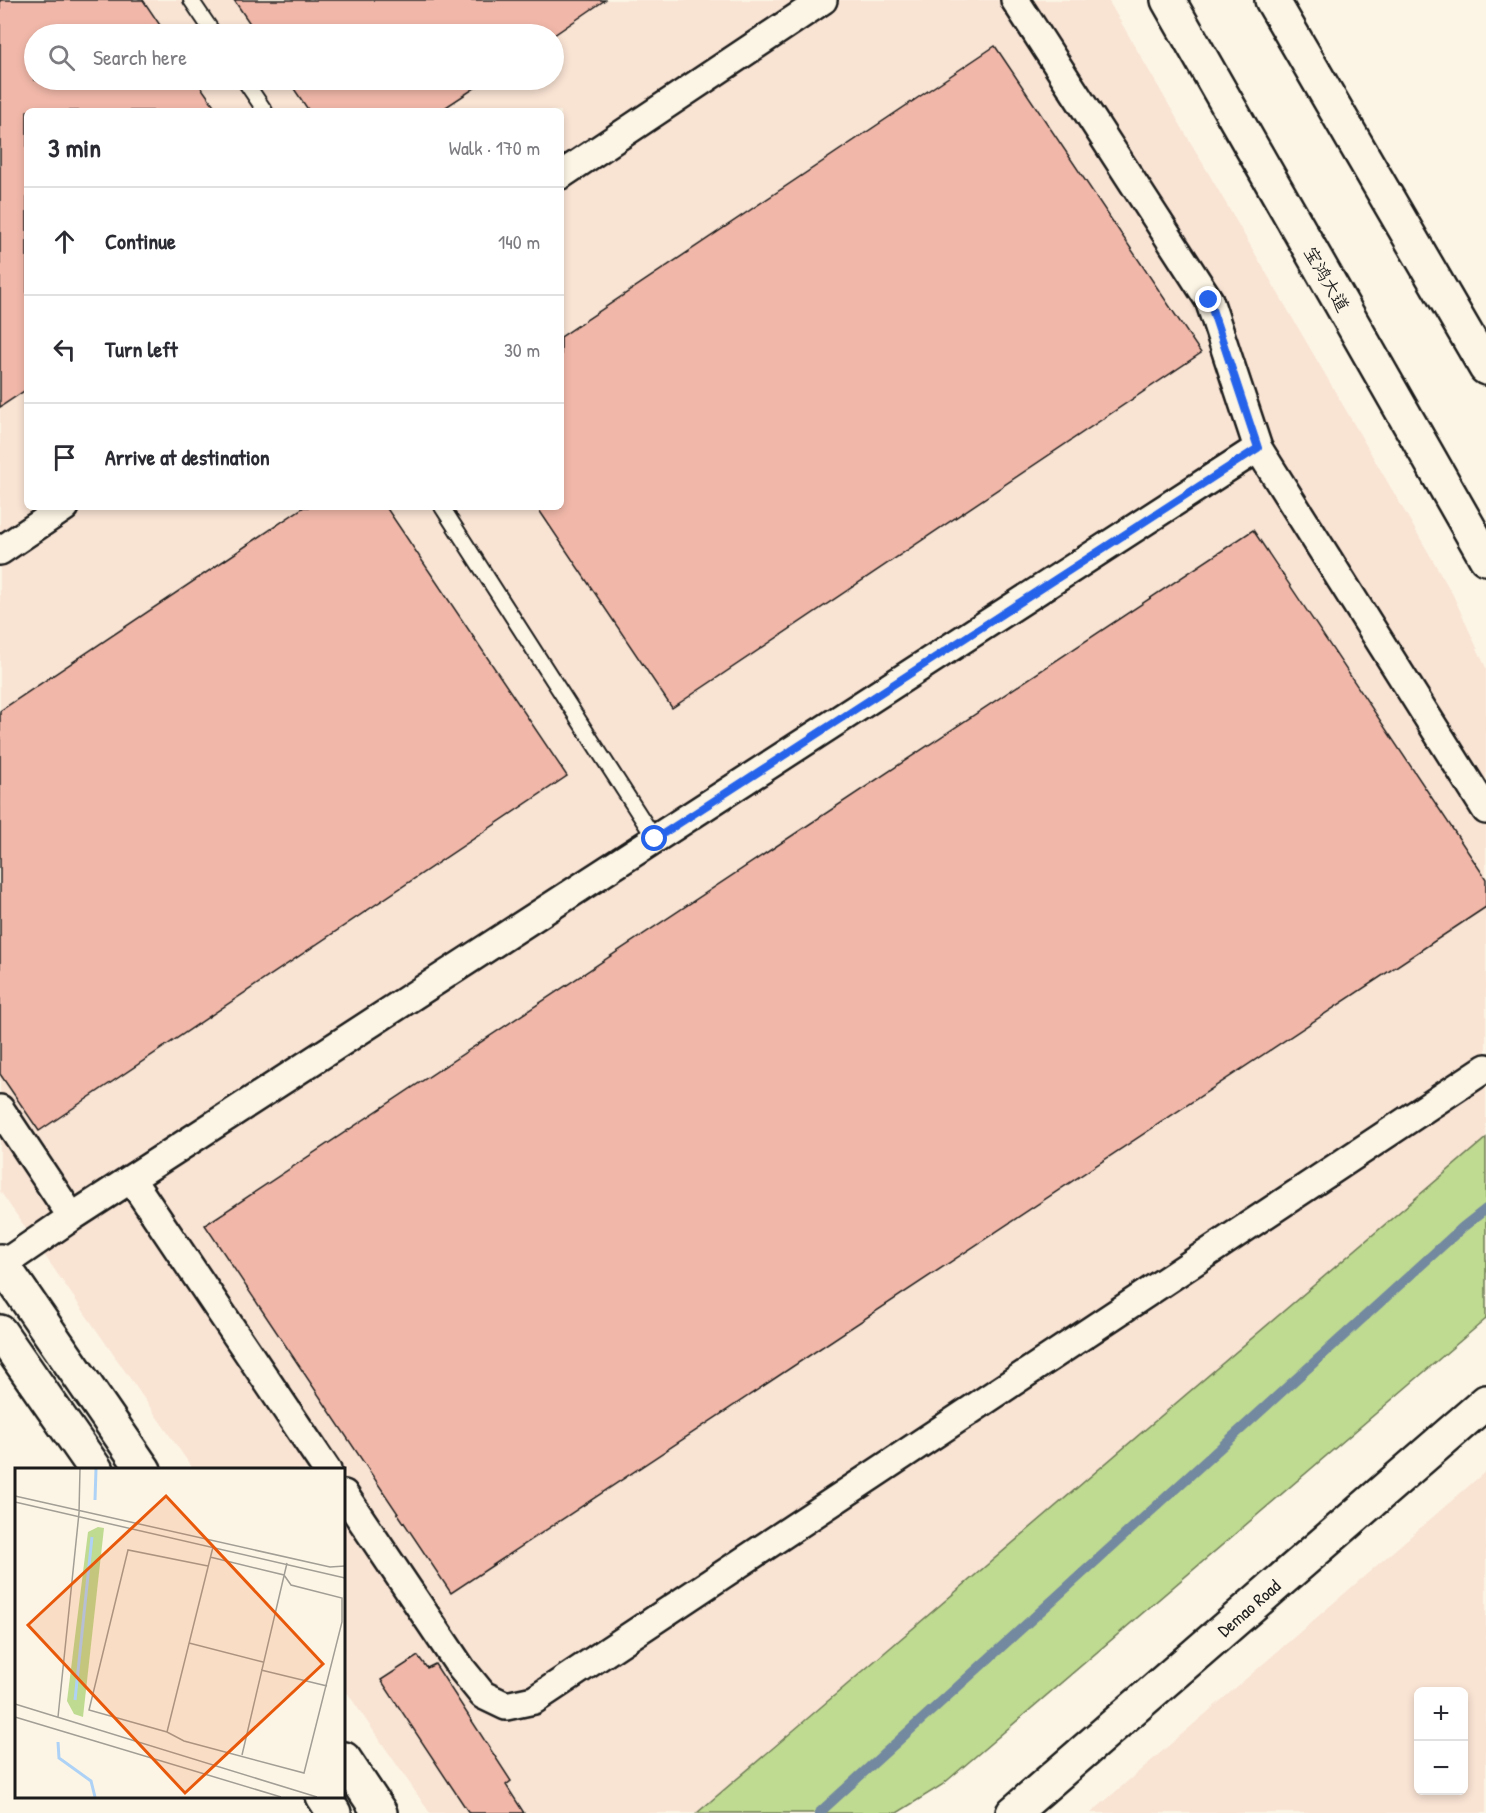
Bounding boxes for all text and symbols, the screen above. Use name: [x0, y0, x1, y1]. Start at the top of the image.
search box: [24, 24, 564, 90]
icon: search: [45, 41, 78, 74]
text: Search here: [93, 42, 187, 72]
text: 3 min: [48, 130, 101, 165]
text: Walk · 170 m: [449, 134, 540, 161]
icon: ahead: [48, 225, 81, 258]
text: Continue: [105, 226, 176, 256]
text: 140 m: [498, 228, 540, 255]
street label: 宝鸿大道: [1298, 242, 1356, 316]
route end: [1195, 286, 1221, 312]
icon: left: [48, 333, 81, 366]
text: Turn left: [105, 334, 178, 364]
text: 30 m: [504, 336, 540, 363]
icon: arrive: [48, 441, 81, 474]
text: Arrive at destination: [105, 442, 270, 472]
route start: [641, 825, 667, 851]
inset map: [15, 1468, 345, 1798]
street label: Demao Road: [1212, 1574, 1286, 1642]
map controls: [1414, 1687, 1468, 1795]
button: +: [1414, 1687, 1468, 1741]
button: −: [1414, 1741, 1468, 1795]

